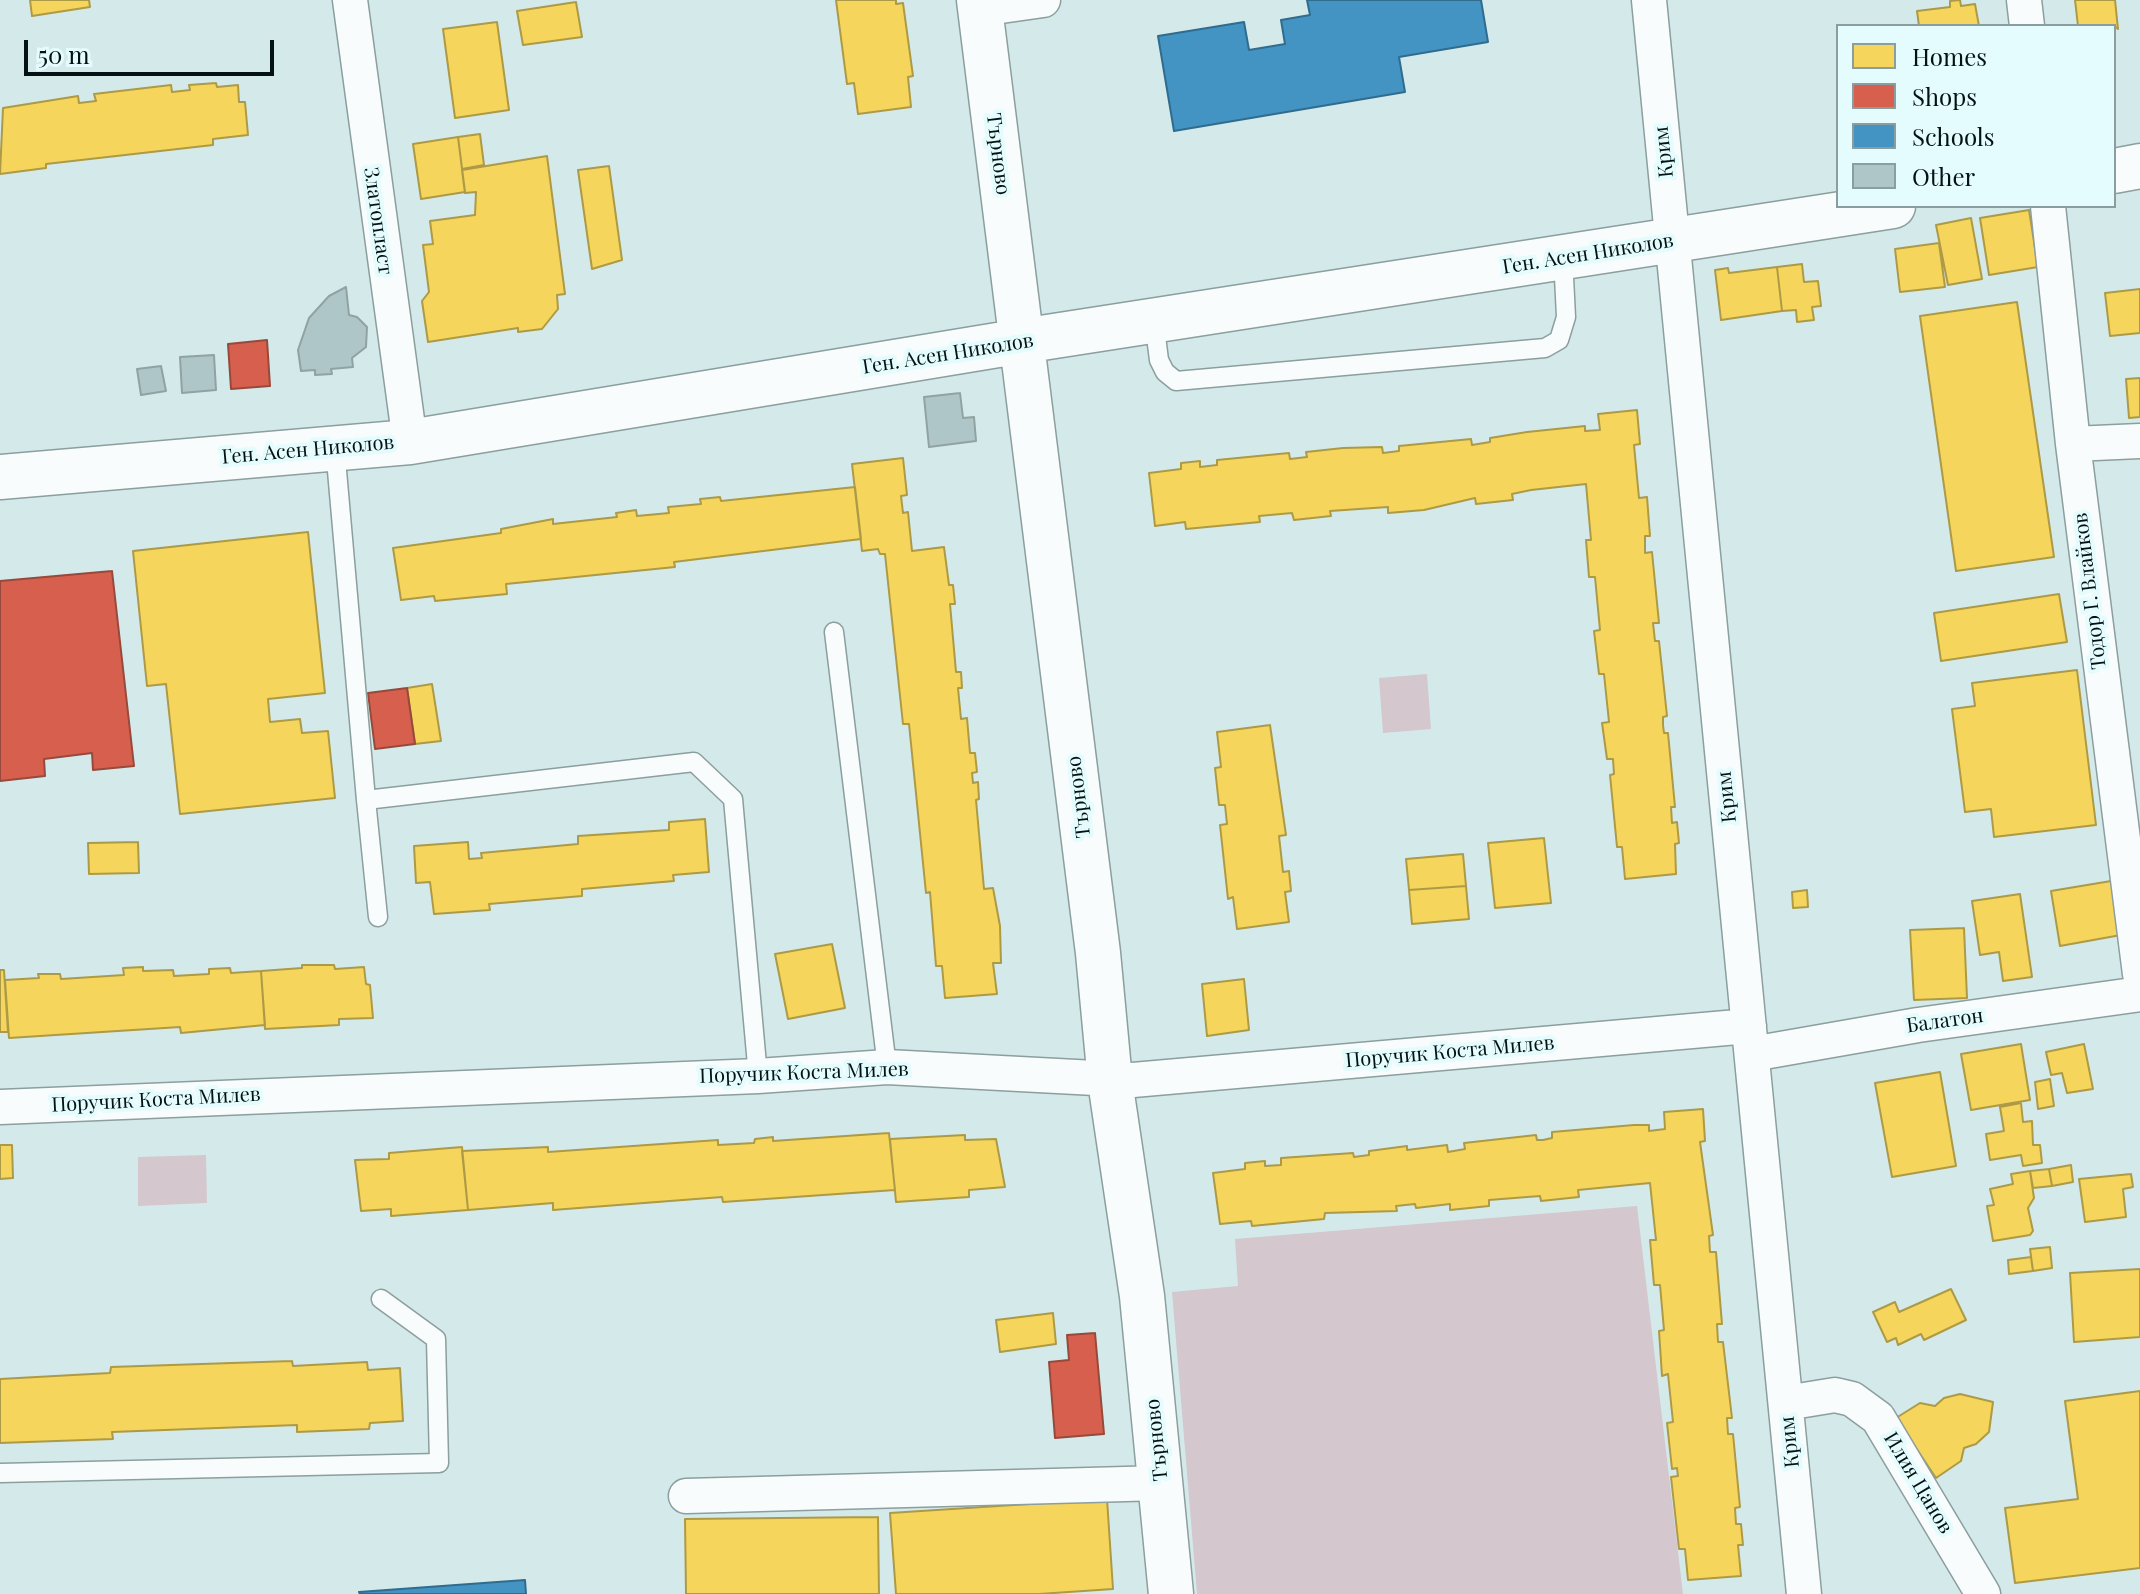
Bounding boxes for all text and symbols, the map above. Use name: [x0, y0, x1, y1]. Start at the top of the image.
scale bar: [28, 24, 278, 74]
legend: [1836, 24, 2116, 208]
text: 50 m: [38, 38, 90, 70]
text: Homes: [1912, 40, 1987, 72]
text: Shops: [1912, 80, 1977, 112]
street label: Търново: [981, 112, 1015, 196]
text: Schools: [1912, 120, 1994, 152]
street label: Крим: [1649, 125, 1679, 179]
text: Other: [1912, 160, 1975, 192]
street label: Златопласт: [359, 166, 397, 276]
street label: Ген. Асен Николов: [1501, 229, 1675, 279]
street label: Ген. Асен Николов: [861, 329, 1035, 379]
street label: Ген. Асен Николов: [221, 431, 395, 469]
street label: Тодор Г. Влайков: [2068, 511, 2112, 671]
street label: Търново: [1062, 755, 1096, 839]
street label: Крим: [1712, 770, 1742, 824]
street label: Балатон: [1905, 1004, 1985, 1038]
street label: Поручик Коста Милев: [1345, 1031, 1555, 1073]
street label: Поручик Коста Милев: [699, 1057, 909, 1089]
street label: Поручик Коста Милев: [51, 1083, 261, 1117]
street label: Търново: [1141, 1398, 1173, 1482]
street label: Крим: [1775, 1415, 1805, 1469]
street label: Илия Цанов: [1878, 1428, 1958, 1538]

